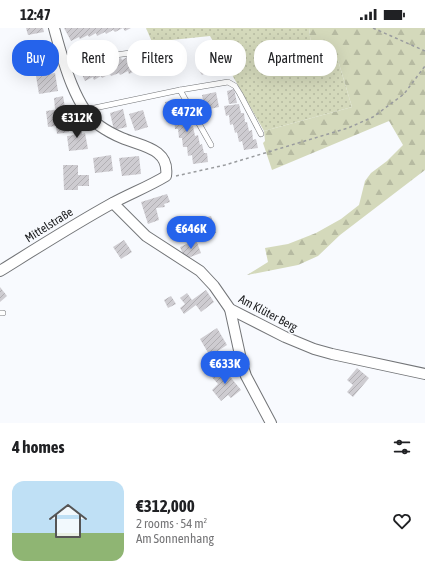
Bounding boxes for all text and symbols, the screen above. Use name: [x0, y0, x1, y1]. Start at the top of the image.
text: 12:47: [20, 6, 51, 23]
chip: Buy: [12, 40, 59, 76]
chip: Rent: [67, 40, 119, 76]
chip: Filters: [127, 40, 187, 76]
chip: New: [195, 40, 246, 76]
chip: Apartment: [254, 40, 337, 76]
pin: €472K: [159, 99, 215, 133]
text: €472K: [172, 104, 202, 119]
pin: €312K: [49, 105, 105, 139]
text: €312K: [62, 110, 92, 125]
street label: Mittelstraße: [22, 205, 76, 245]
pin: €646K: [163, 216, 219, 250]
text: €646K: [176, 221, 206, 236]
street label: Am Klüter Berg: [236, 292, 300, 335]
pin: €633K: [197, 351, 253, 385]
text: €633K: [210, 356, 240, 371]
icon: filters: [391, 436, 413, 458]
text: 4 homes: [12, 437, 65, 457]
text: €312,000: [136, 496, 195, 516]
icon: home: [44, 497, 92, 545]
icon: heart: [391, 510, 413, 532]
text: 2 rooms · 54 m²: [136, 516, 207, 531]
text: Am Sonnenhang: [136, 531, 214, 546]

